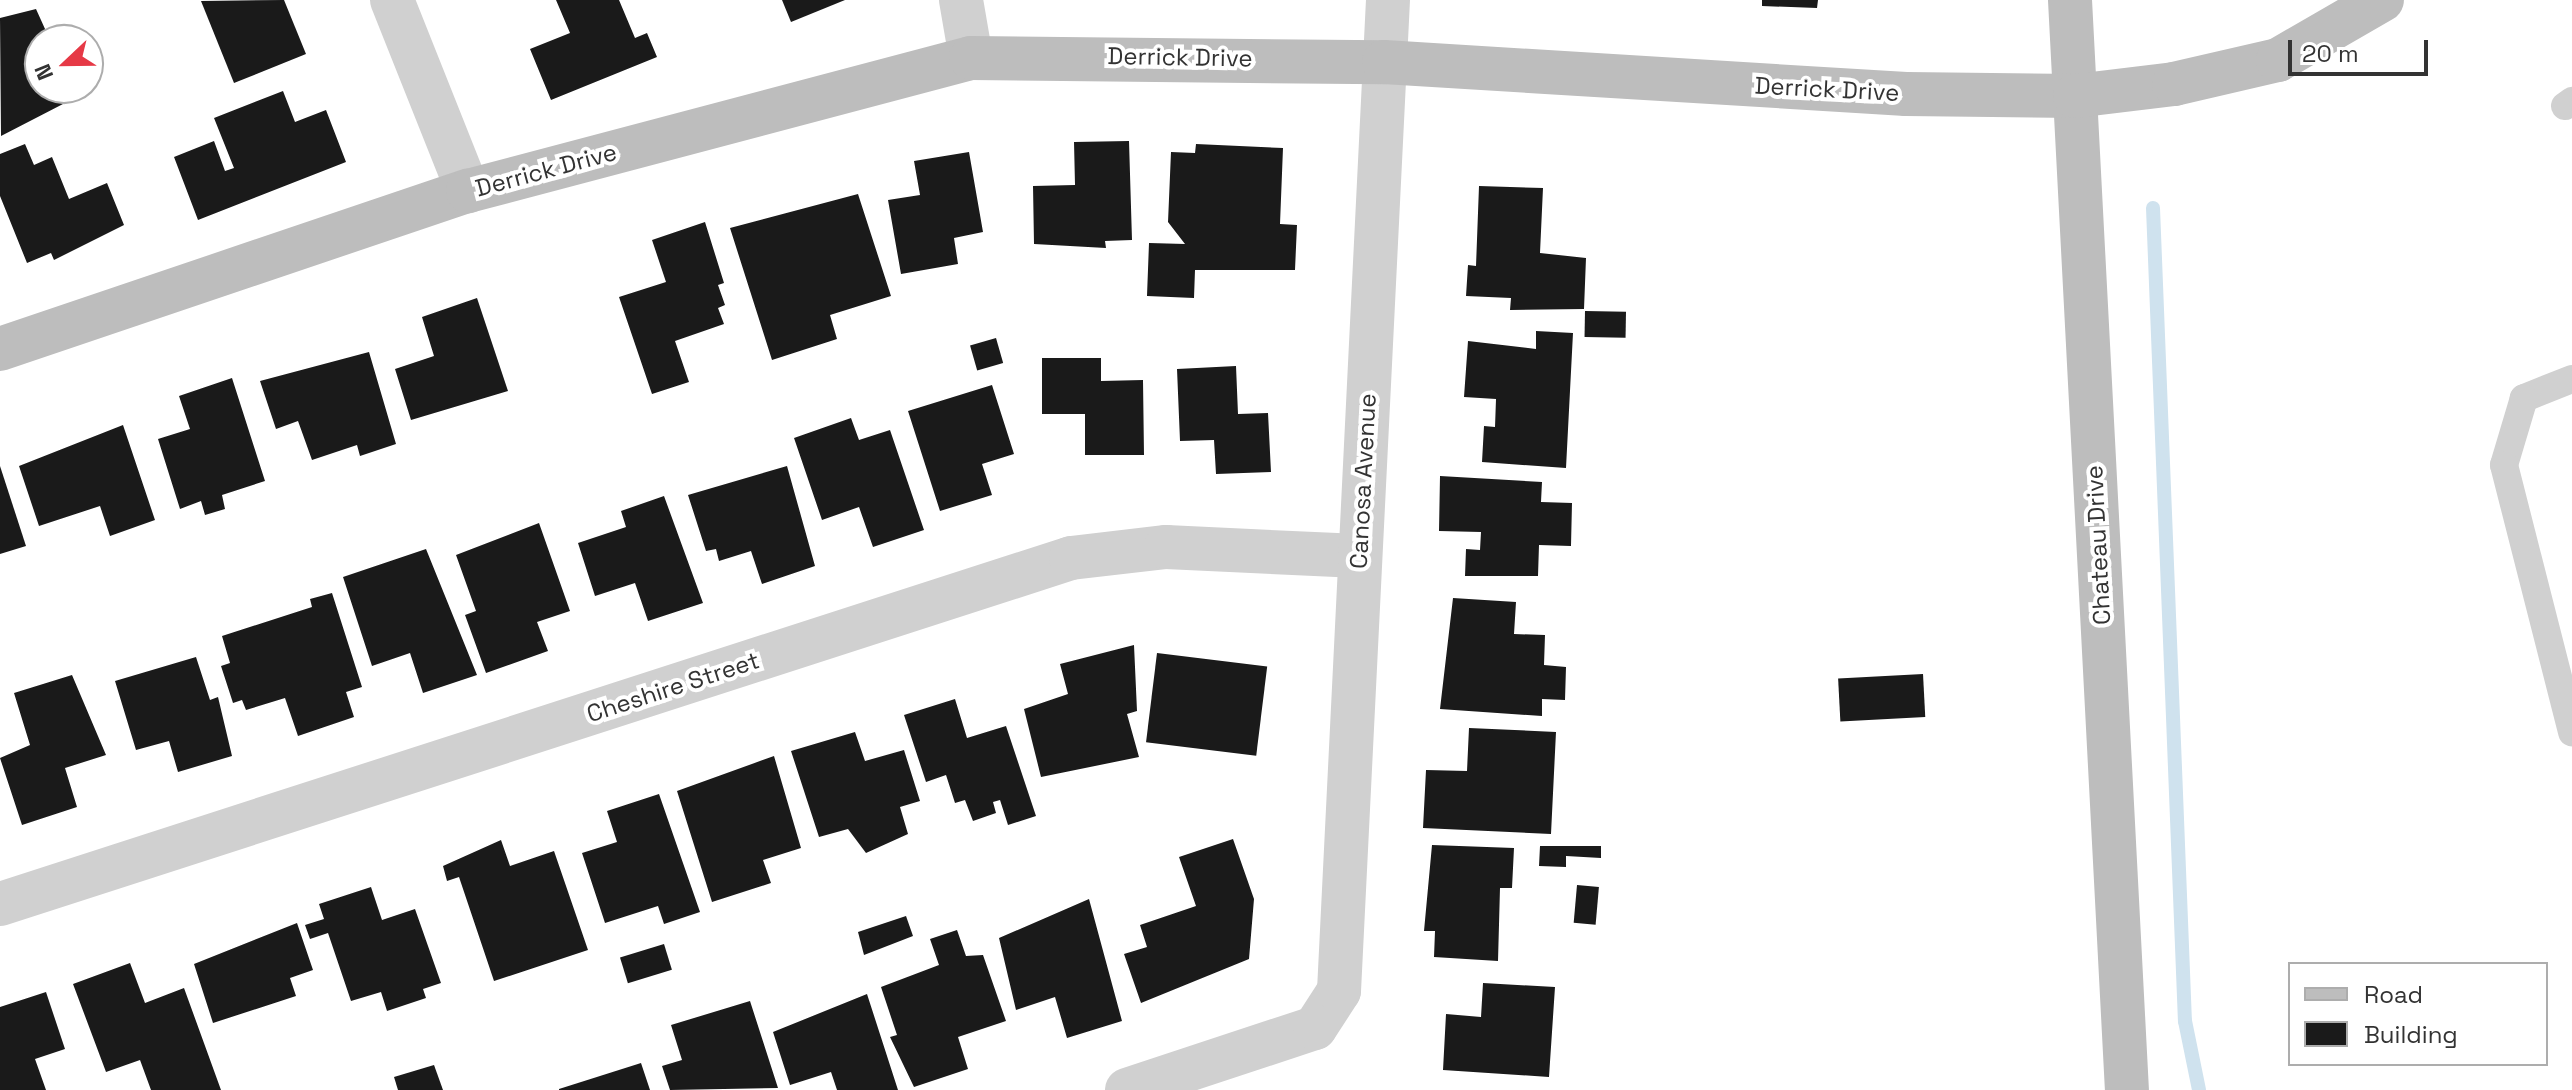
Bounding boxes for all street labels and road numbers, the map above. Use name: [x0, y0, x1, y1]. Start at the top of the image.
street label: Derrick Drive: [1107, 41, 1253, 73]
street label: Derrick Drive: [1754, 71, 1900, 107]
street label: Derrick Drive: [472, 137, 620, 203]
street label: Canosa Avenue: [1344, 392, 1382, 570]
street label: Chateau Drive: [2079, 464, 2117, 626]
street label: Cheshire Street: [583, 646, 763, 728]

